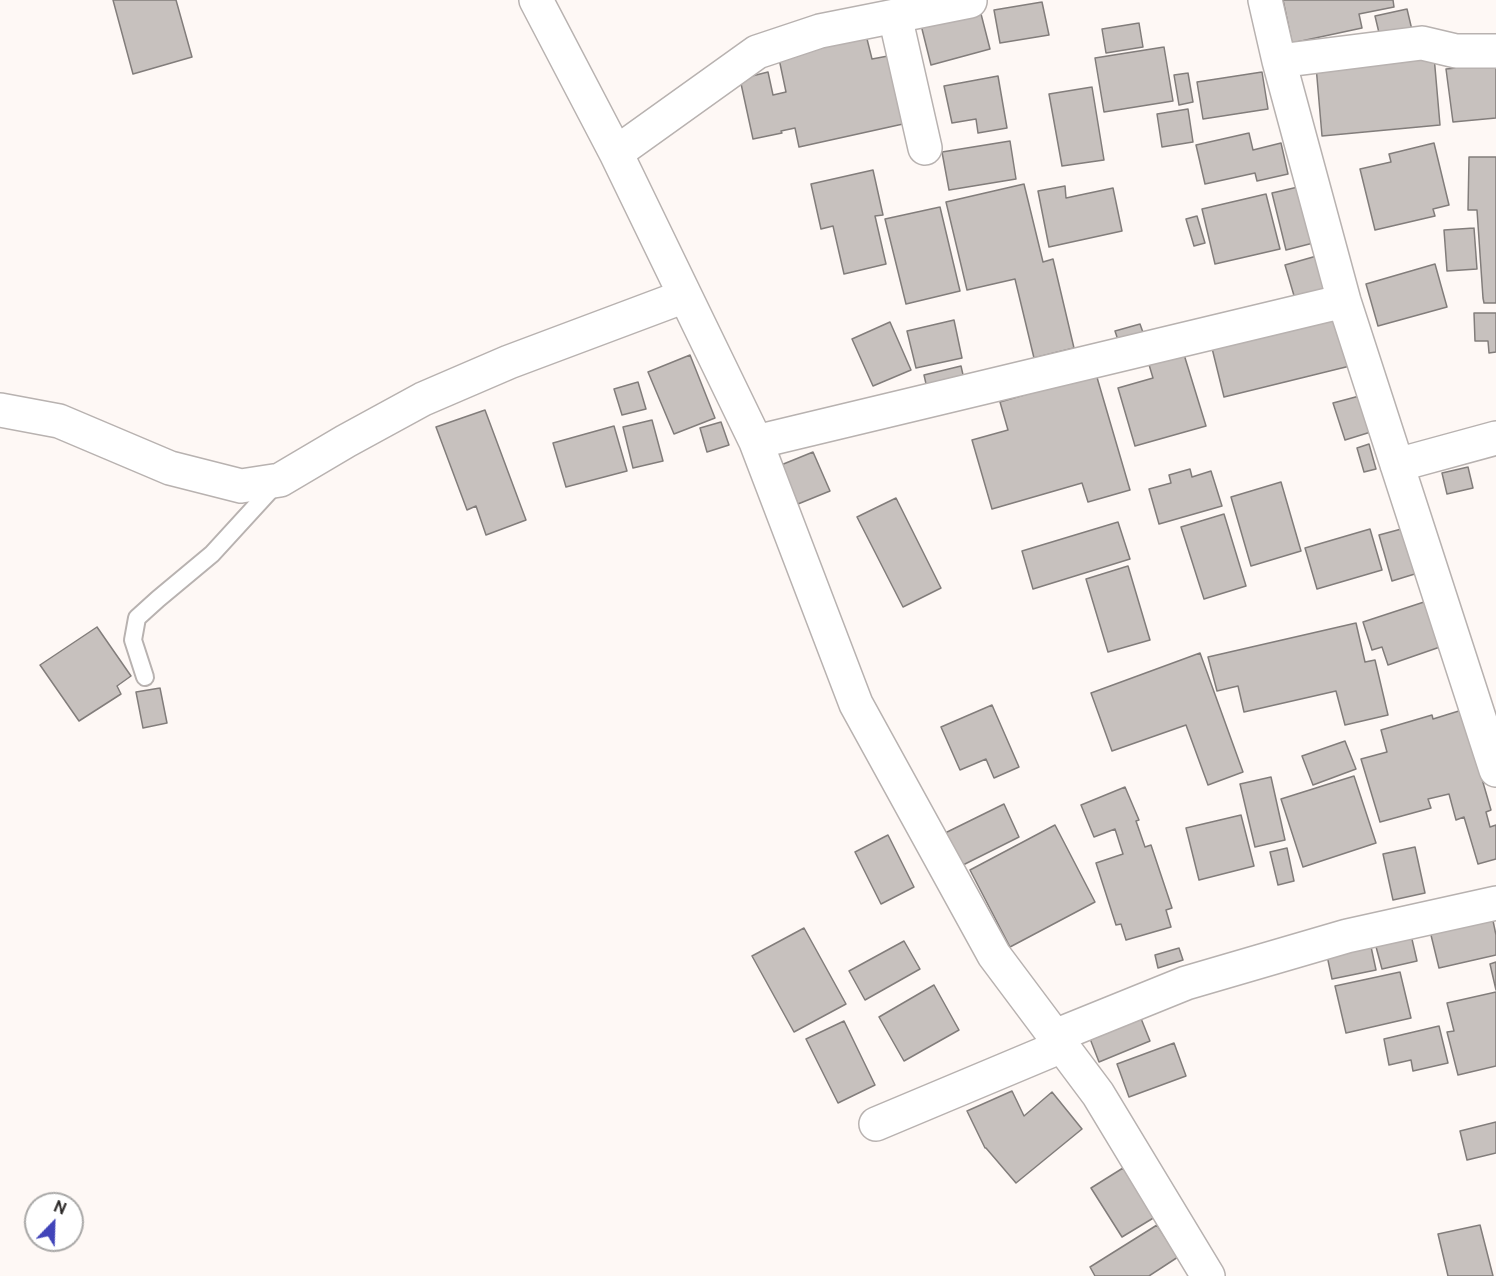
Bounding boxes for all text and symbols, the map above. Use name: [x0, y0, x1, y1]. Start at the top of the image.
north arrow: [24, 1192, 84, 1252]
text: N: [51, 1197, 69, 1218]

